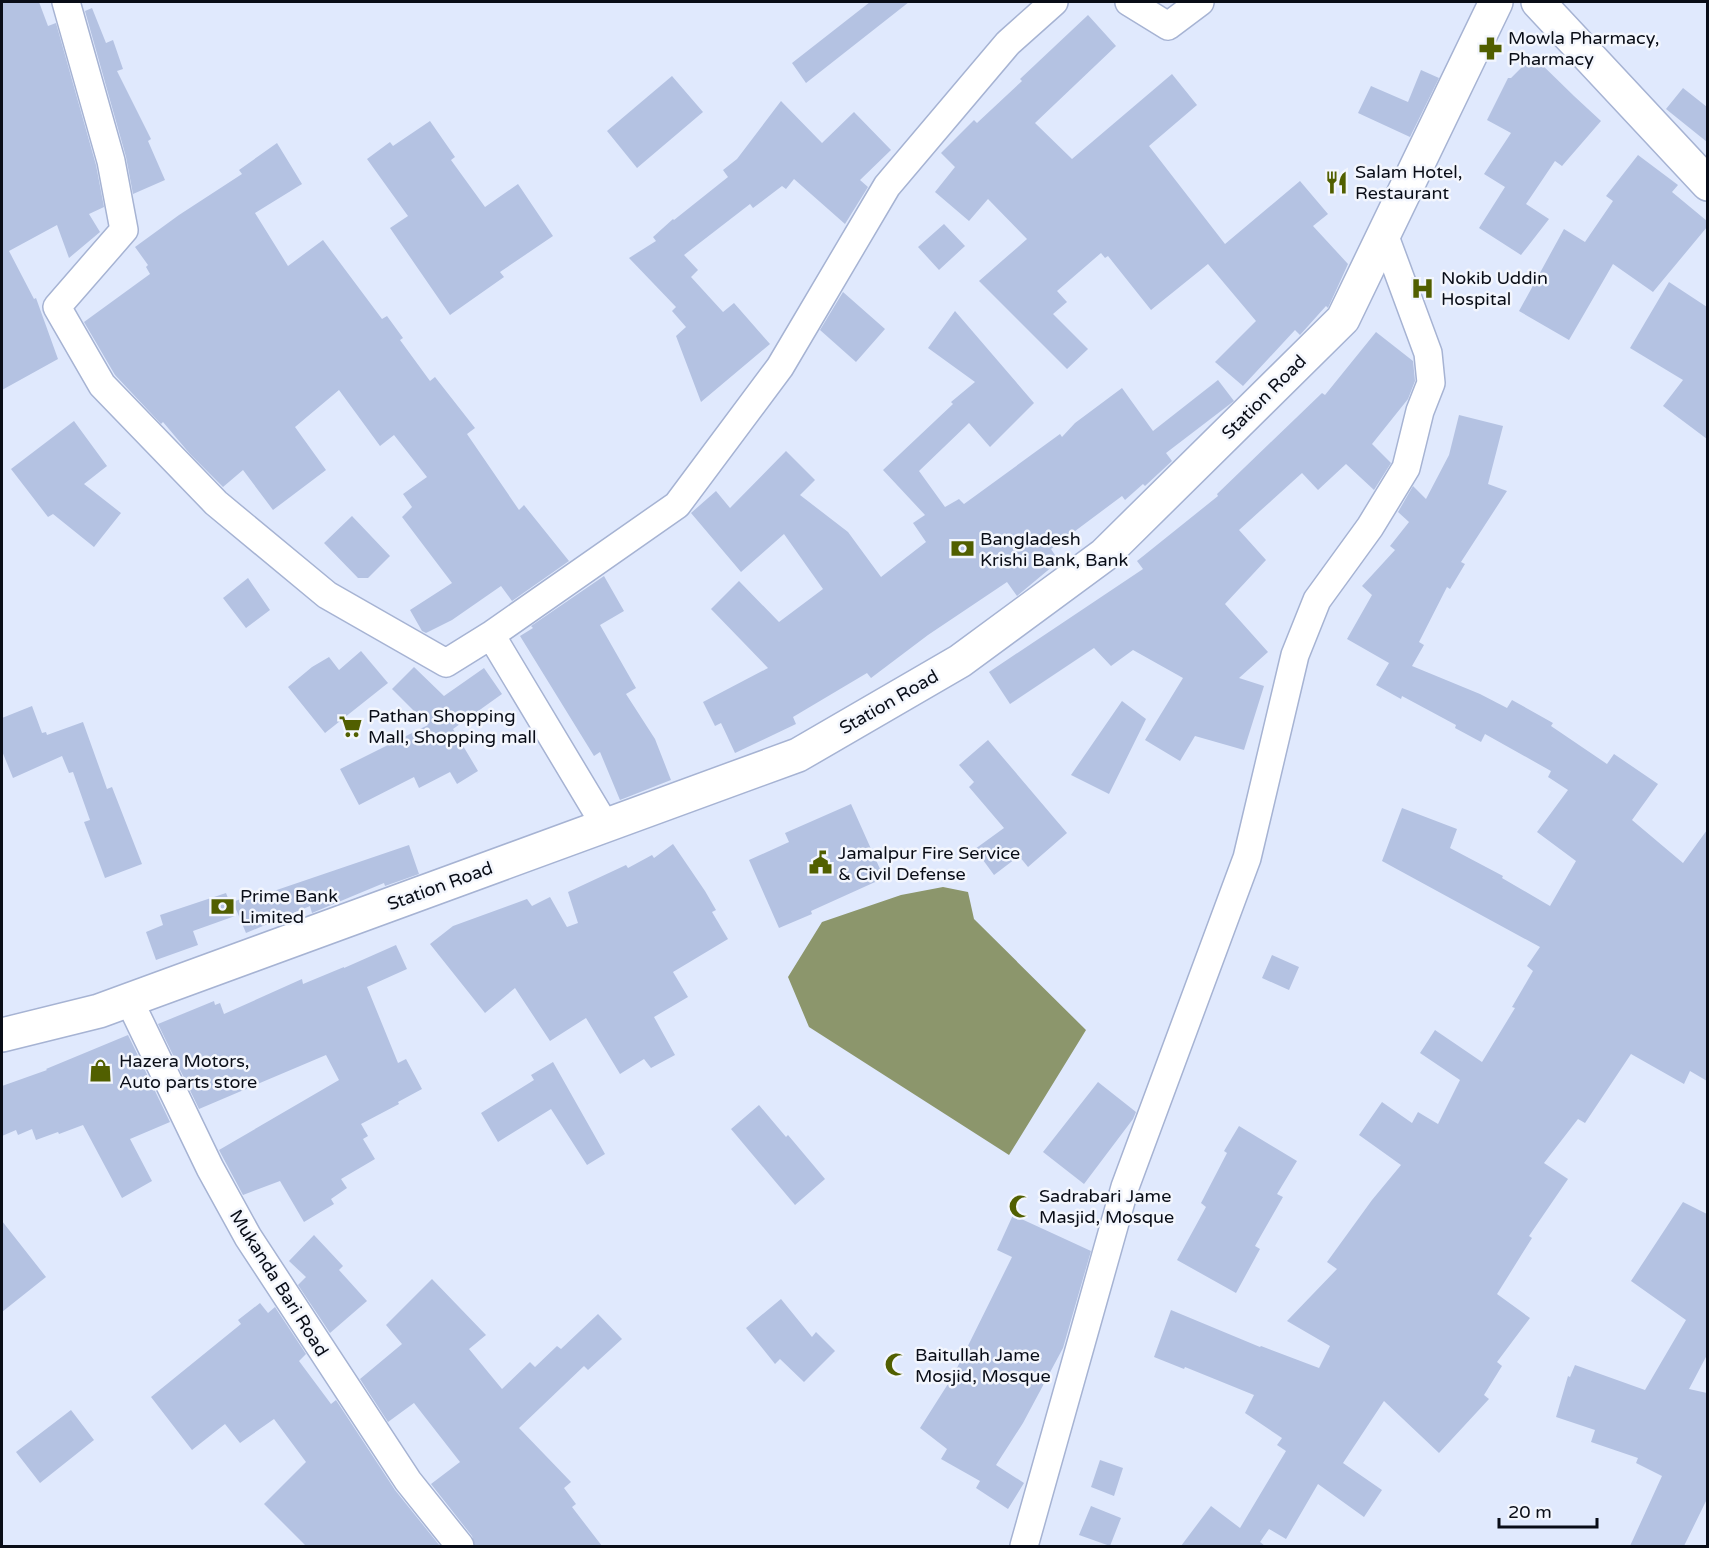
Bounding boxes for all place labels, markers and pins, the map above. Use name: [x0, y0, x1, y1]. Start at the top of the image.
place label: Mowla Pharmacy, Pharmacy: [1508, 27, 1659, 70]
pharmacy icon: Mowla Pharmacy, Pharmacy: [1477, 35, 1503, 61]
place label: Salam Hotel, Restaurant: [1355, 161, 1462, 204]
restaurant icon: Salam Hotel, Restaurant: [1324, 169, 1350, 195]
place label: Nokib Uddin Hospital: [1441, 267, 1548, 310]
hospital icon: Nokib Uddin Hospital: [1410, 275, 1436, 301]
place label: Bangladesh Krishi Bank, Bank: [980, 528, 1128, 571]
bank icon: Bangladesh Krishi Bank, Bank: [949, 536, 975, 562]
place label: Pathan Shopping Mall, Shopping mall: [368, 705, 536, 748]
supermarket icon: Pathan Shopping Mall, Shopping mall: [337, 713, 363, 739]
place label: Jamalpur Fire Service & Civil Defense: [838, 842, 1020, 885]
public building icon: Jamalpur Fire Service & Civil Defense: [807, 850, 833, 876]
place label: Prime Bank Limited: [240, 885, 338, 928]
bank icon: Prime Bank Limited: [209, 893, 235, 919]
place label: Hazera Motors, Auto parts store: [119, 1050, 257, 1093]
shop icon: Hazera Motors, Auto parts store: [88, 1058, 114, 1084]
place label: Sadrabari Jame Masjid, Mosque: [1039, 1185, 1174, 1228]
mosque icon: Sadrabari Jame Masjid, Mosque: [1008, 1193, 1034, 1219]
place label: Baitullah Jame Mosjid, Mosque: [915, 1344, 1051, 1387]
mosque icon: Baitullah Jame Mosjid, Mosque: [884, 1352, 910, 1378]

